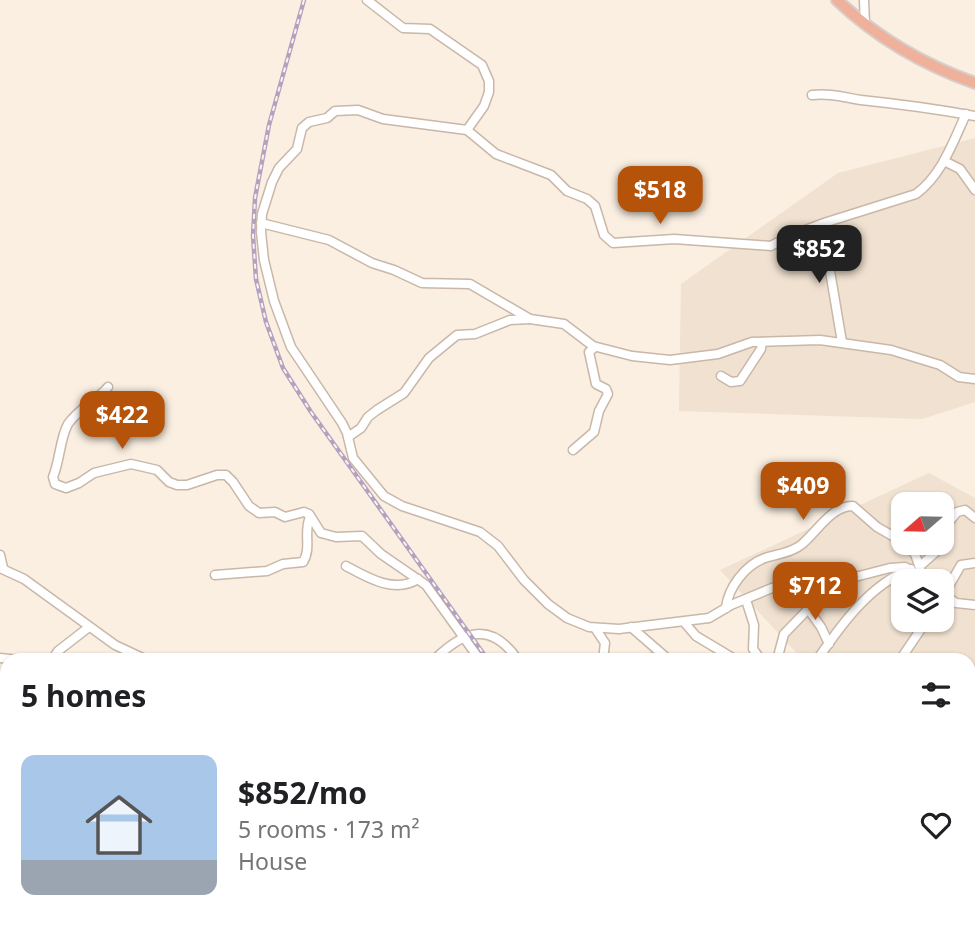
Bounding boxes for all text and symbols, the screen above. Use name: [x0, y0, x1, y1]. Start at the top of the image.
pin: $518: [619, 166, 701, 226]
text: $518: [634, 173, 686, 205]
pin: $852: [778, 226, 860, 285]
text: $852: [793, 232, 845, 264]
pin: $422: [81, 392, 163, 451]
text: $422: [96, 398, 148, 430]
pin: $409: [762, 462, 844, 522]
text: $409: [777, 469, 829, 501]
north arrow: [891, 492, 954, 555]
map controls: [891, 492, 954, 632]
pin: $712: [774, 562, 856, 622]
text: $712: [789, 569, 841, 601]
button: layers: [891, 569, 954, 632]
text: 5 homes: [21, 675, 146, 716]
icon: filters: [917, 676, 955, 714]
text: $852/mo: [238, 772, 367, 813]
icon: home: [77, 783, 161, 867]
icon: heart: [917, 806, 955, 844]
text: 5 rooms · 173 m²: [238, 813, 420, 845]
text: House: [238, 845, 307, 877]

